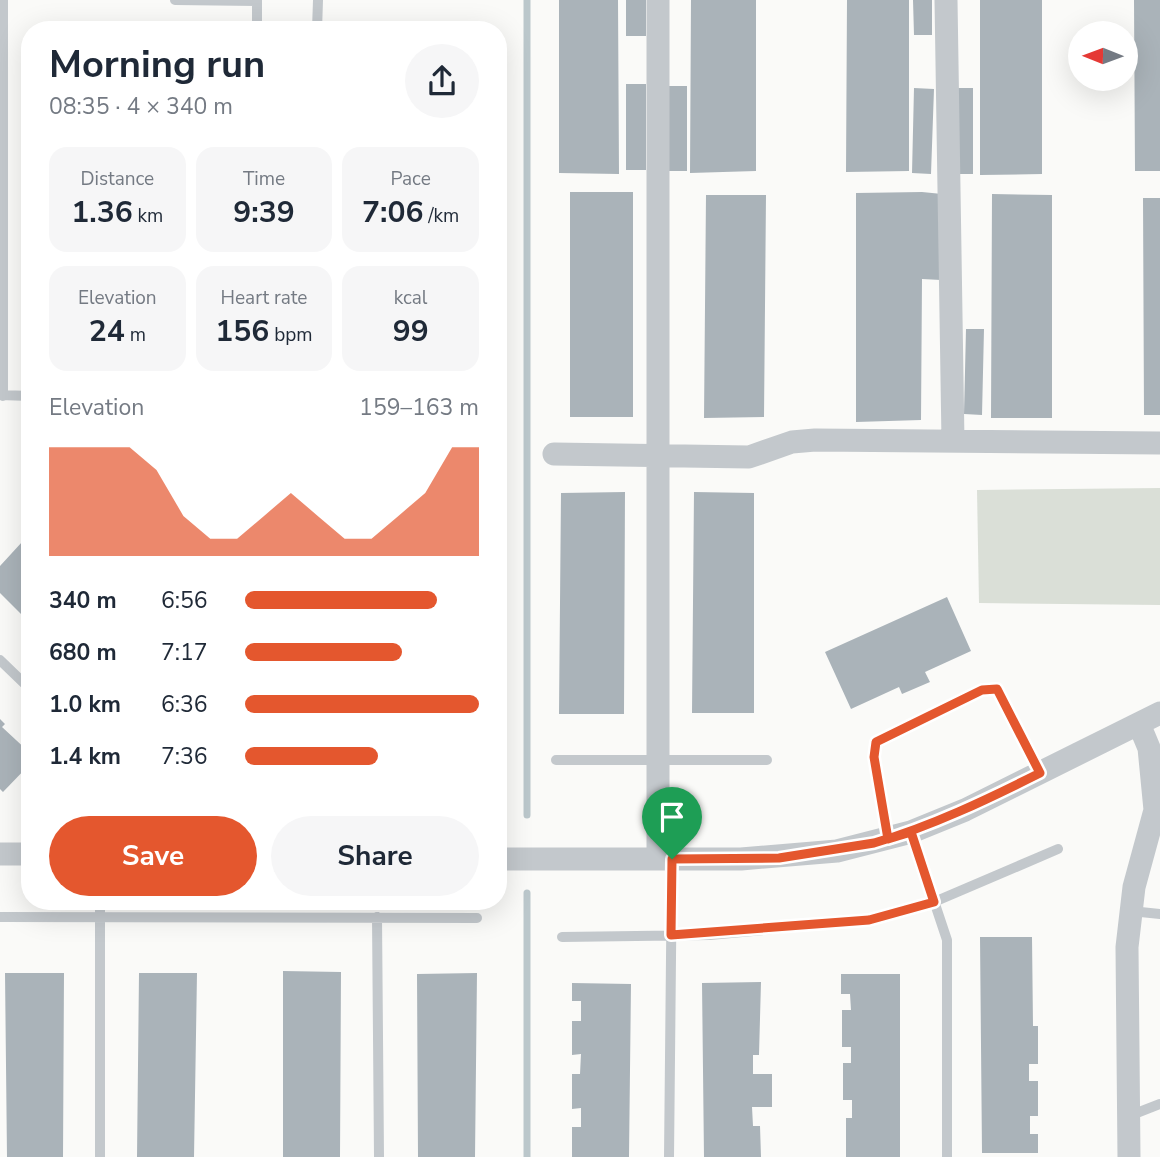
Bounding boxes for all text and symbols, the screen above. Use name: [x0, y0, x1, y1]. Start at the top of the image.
north arrow: [1068, 21, 1138, 91]
map controls: [1068, 21, 1138, 91]
text: Morning run: [49, 39, 265, 90]
button: share: [405, 44, 479, 118]
text: 08:35 · 4 × 340 m: [49, 91, 233, 122]
text: Distance: [80, 166, 154, 192]
text: Time: [243, 166, 285, 192]
text: Pace: [390, 166, 431, 192]
text: 1.36: [71, 192, 133, 233]
text: 9:39: [233, 192, 295, 233]
text: 7:06: [362, 192, 423, 233]
text: km: [133, 203, 163, 229]
text: /km: [423, 203, 459, 229]
text: Elevation: [78, 285, 157, 311]
text: Heart rate: [221, 285, 307, 311]
text: kcal: [394, 285, 428, 311]
text: 24: [89, 311, 125, 352]
text: 156: [215, 311, 269, 352]
text: 99: [393, 311, 429, 352]
text: m: [125, 322, 146, 348]
text: bpm: [269, 322, 313, 348]
text: Elevation: [49, 392, 144, 423]
text: 159–163 m: [359, 392, 479, 423]
text: 340 m: [49, 585, 117, 616]
text: 6:56: [161, 585, 208, 616]
text: 680 m: [49, 637, 117, 668]
text: 7:17: [161, 637, 208, 668]
text: 1.0 km: [49, 689, 121, 720]
text: 6:36: [161, 689, 208, 720]
text: 1.4 km: [49, 741, 121, 772]
text: 7:36: [161, 741, 208, 772]
pin: [642, 787, 702, 859]
icon: arrive: [653, 798, 691, 836]
button: Save: [49, 816, 257, 896]
button: Share: [271, 816, 479, 896]

